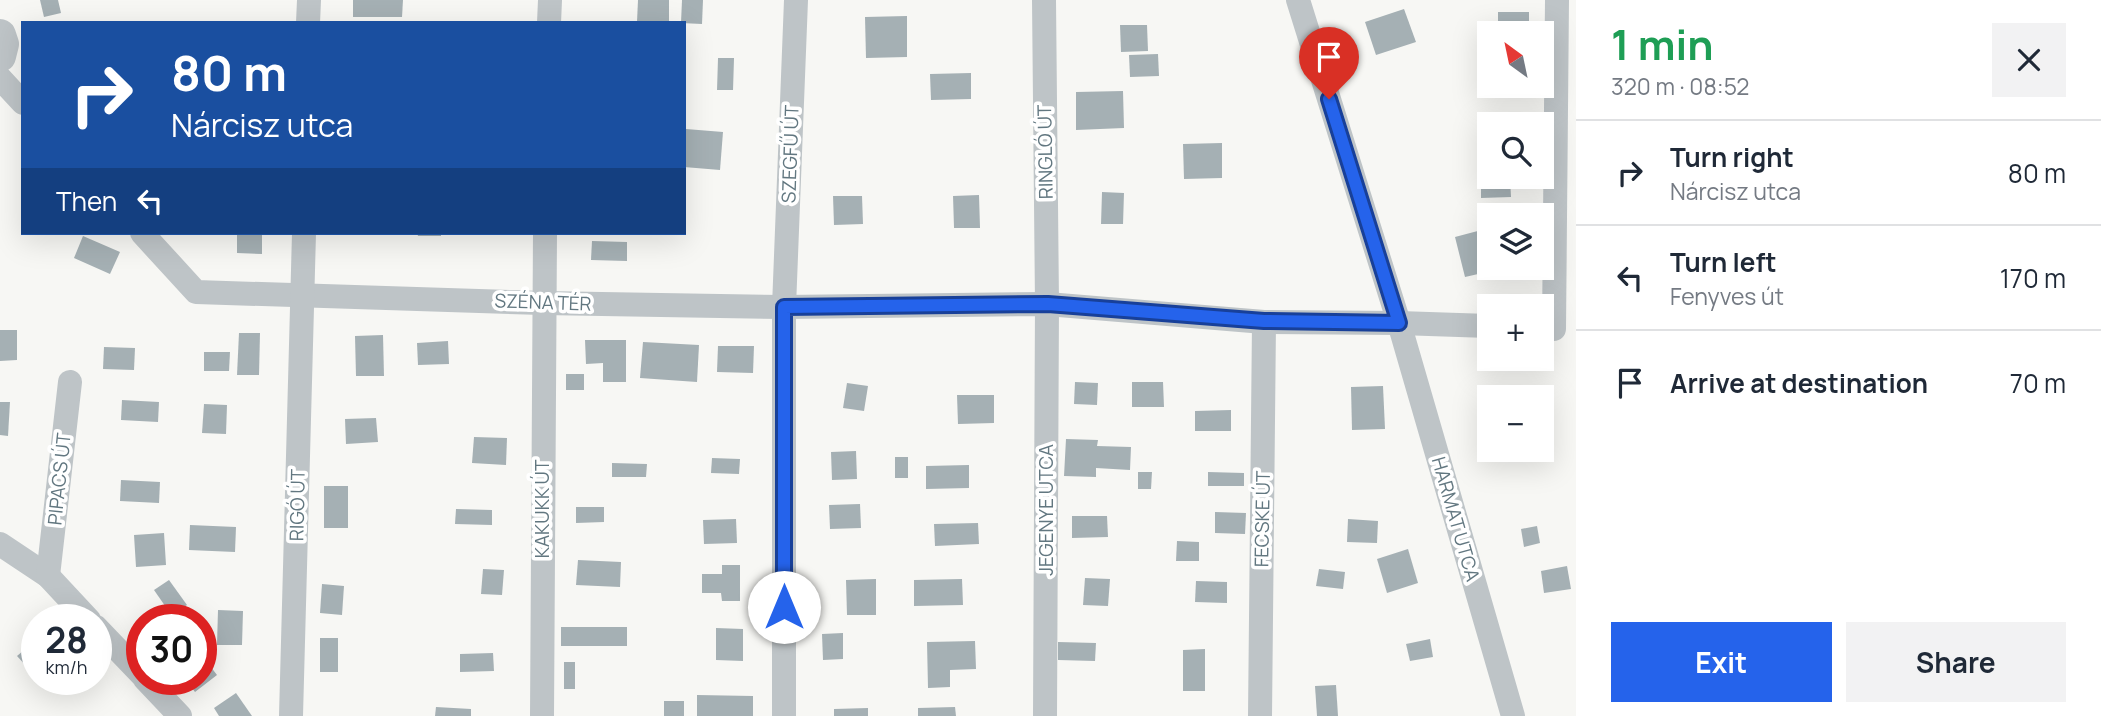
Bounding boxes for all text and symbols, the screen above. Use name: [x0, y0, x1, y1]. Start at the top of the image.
text: 1 min: [1611, 15, 1714, 73]
north arrow: [1477, 21, 1554, 98]
map controls: [1477, 21, 1554, 462]
button: close: [1992, 23, 2066, 97]
pin: [1299, 27, 1359, 99]
icon: arrive: [1310, 38, 1348, 76]
text: 80 m: [171, 39, 287, 106]
icon: right: [56, 49, 147, 140]
text: 320 m · 08:52: [1611, 70, 1749, 102]
text: Nárcisz utca: [171, 103, 353, 147]
street label: SZEGFŰ ÚT: [775, 104, 805, 204]
street label: RINGLÓ ÚT: [1031, 104, 1059, 199]
button: search: [1477, 112, 1554, 189]
text: Turn right: [1670, 139, 1794, 175]
icon: right: [1611, 154, 1649, 192]
text: 80 m: [2008, 155, 2066, 191]
text: Nárcisz utca: [1670, 175, 1801, 207]
icon: left: [131, 182, 169, 220]
text: Then: [56, 183, 117, 219]
button: layers: [1477, 203, 1554, 280]
text: Turn left: [1670, 244, 1777, 280]
icon: left: [1611, 259, 1649, 297]
text: 170 m: [2000, 260, 2066, 296]
text: Fenyves út: [1670, 280, 1784, 312]
street label: SZÉNA TÉR: [494, 287, 592, 317]
button: +: [1477, 294, 1554, 371]
icon: arrive: [1611, 364, 1649, 402]
text: Arrive at destination: [1670, 365, 1928, 401]
text: 70 m: [2010, 365, 2066, 401]
button: −: [1477, 385, 1554, 462]
street label: PIPACS ÚT: [41, 431, 77, 526]
street label: JEGENYE UTCA: [1033, 444, 1059, 576]
street label: HARMAT UTCA: [1426, 454, 1486, 584]
street label: KAKUKK ÚT: [529, 459, 555, 558]
street label: RIGÓ ÚT: [283, 468, 311, 541]
street label: FECSKE ÚT: [1248, 470, 1276, 567]
position arrow: [747, 570, 821, 644]
speed limit sign: 30: [126, 604, 217, 695]
text: 28: [45, 616, 88, 664]
button: Exit: [1611, 622, 1832, 702]
button: Share: [1846, 622, 2066, 702]
text: km/h: [46, 655, 87, 679]

